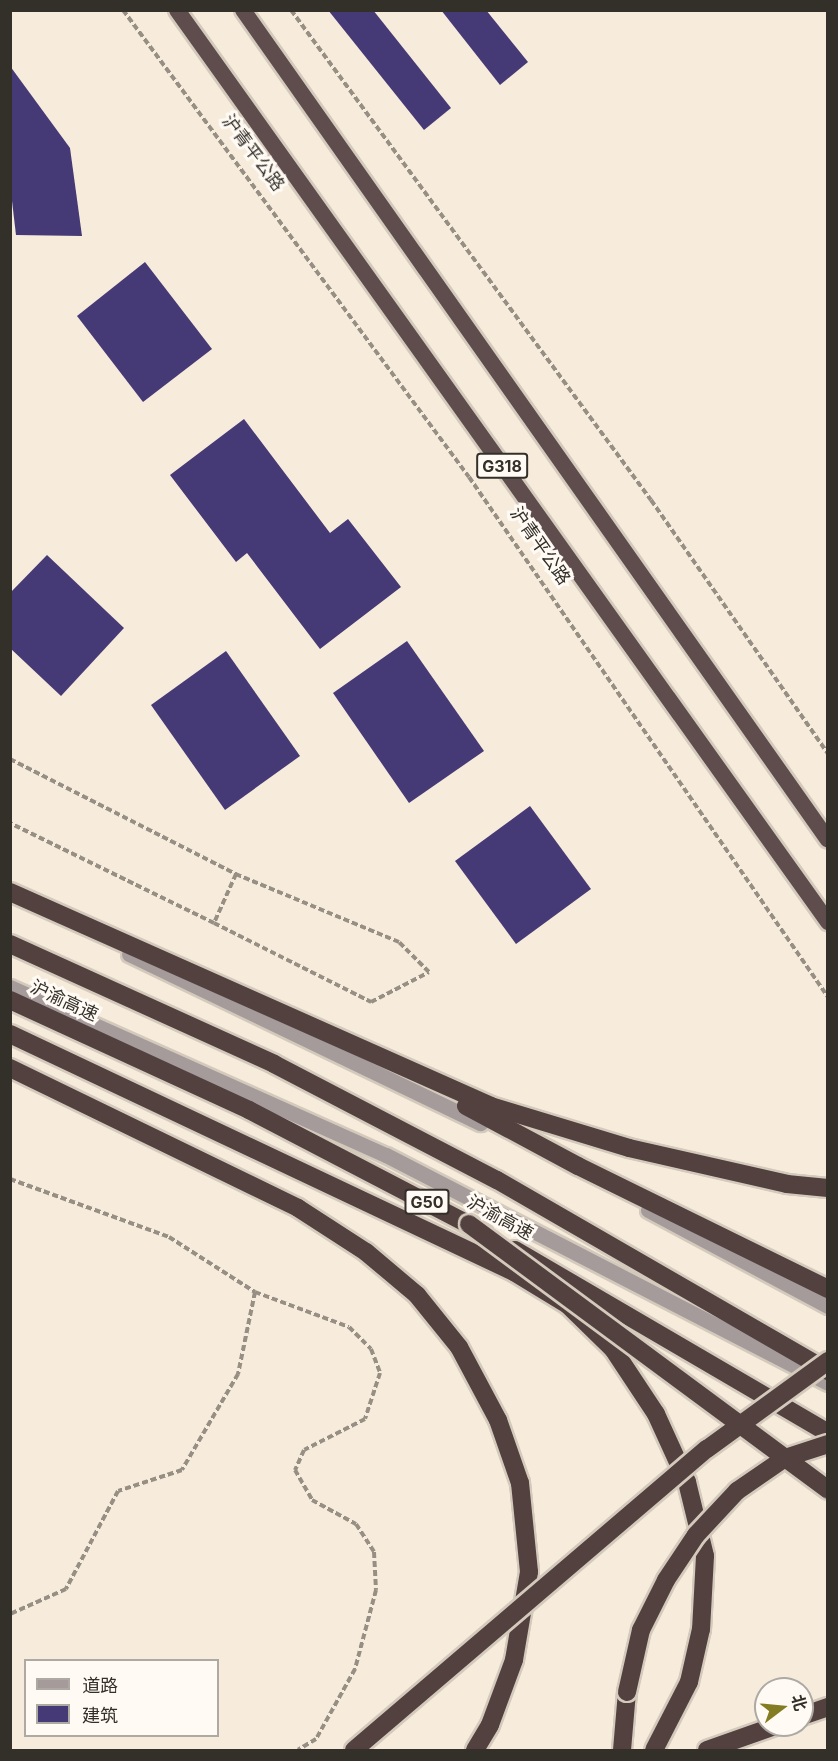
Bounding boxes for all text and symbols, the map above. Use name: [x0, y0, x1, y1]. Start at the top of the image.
street label: 沪青平公路: [217, 111, 289, 195]
road number: G318: [475, 453, 529, 479]
street label: 沪青平公路: [505, 503, 575, 589]
street label: 沪渝高速: [27, 976, 101, 1026]
road number: G50: [403, 1189, 451, 1215]
street label: 沪渝高速: [463, 1191, 537, 1245]
legend: [24, 1659, 219, 1737]
text: 道路: [82, 1675, 118, 1696]
north arrow: [754, 1677, 814, 1737]
text: 北: [788, 1692, 811, 1713]
text: 建筑: [82, 1705, 118, 1726]

